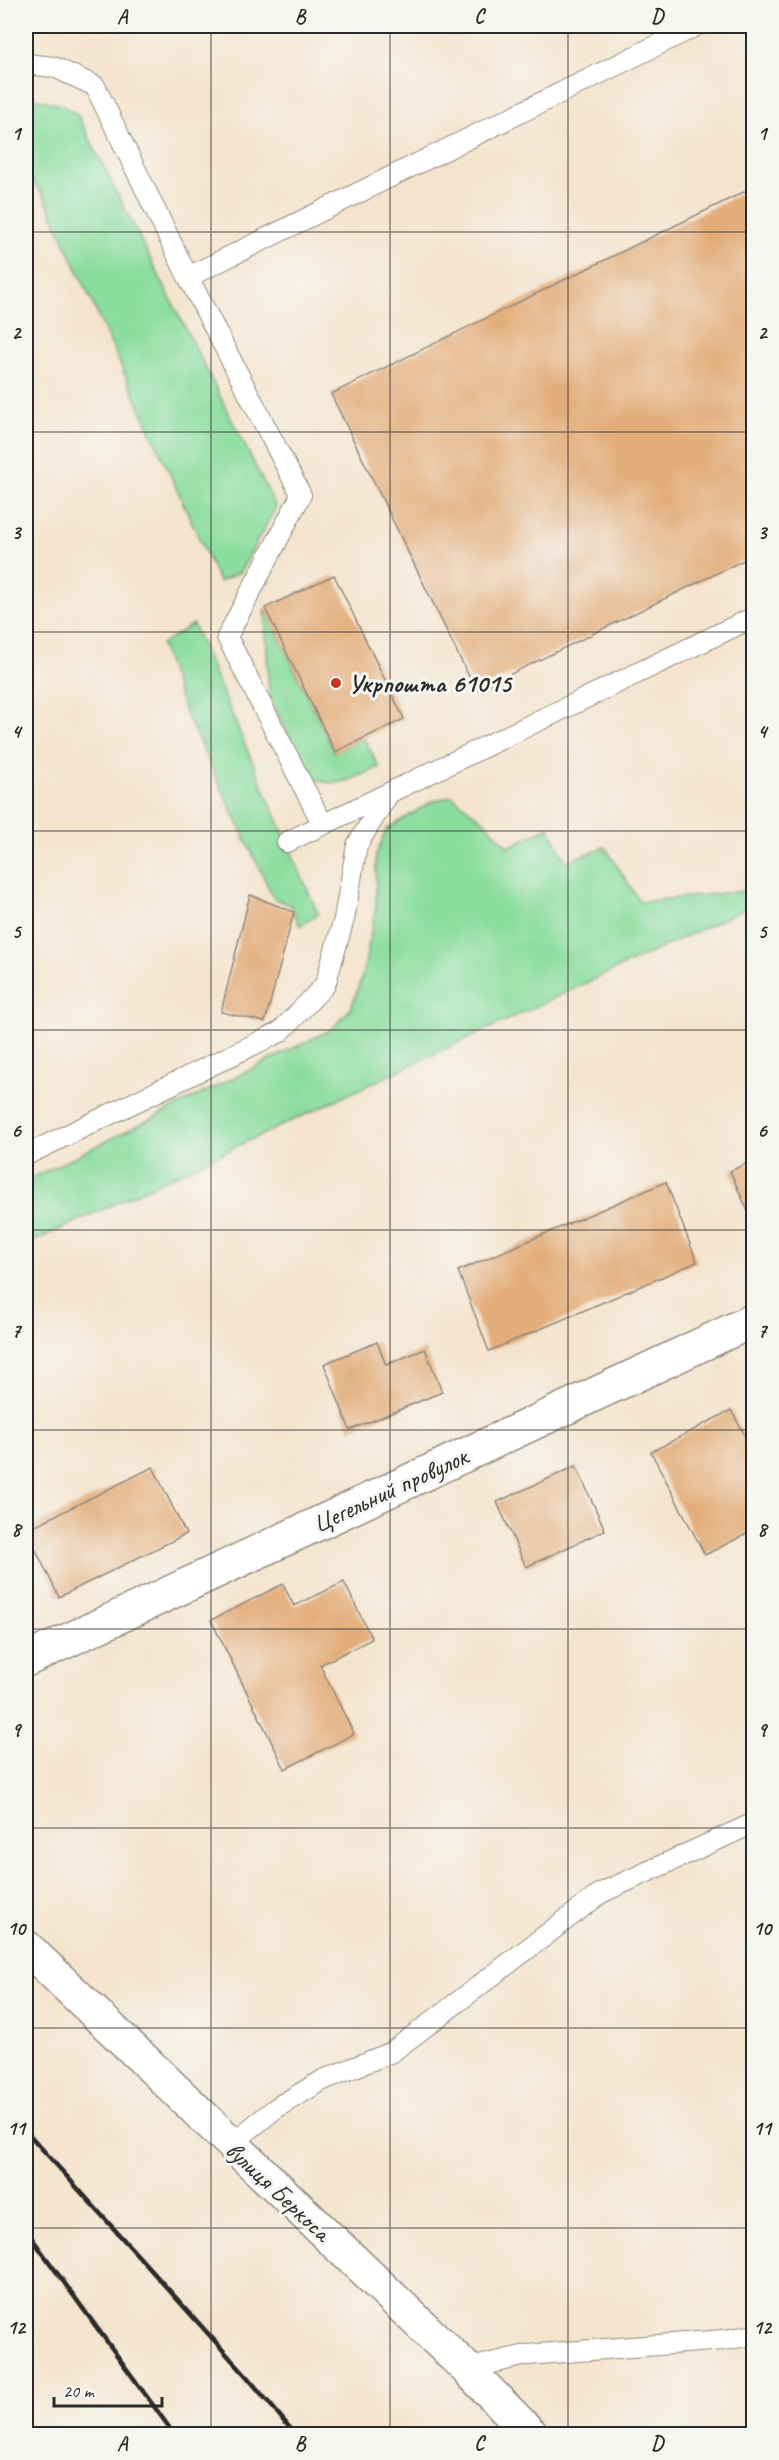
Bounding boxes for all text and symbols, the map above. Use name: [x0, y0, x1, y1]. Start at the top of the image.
text: A: [117, 4, 129, 29]
text: B: [295, 4, 307, 29]
text: C: [474, 4, 486, 29]
text: D: [651, 4, 665, 29]
text: 1: [12, 121, 23, 146]
text: 1: [758, 121, 769, 146]
text: 2: [12, 320, 23, 345]
text: 2: [758, 320, 769, 345]
text: 3: [12, 520, 23, 545]
text: 3: [758, 520, 769, 545]
place label: Укрпошта 61015: [348, 667, 513, 700]
marker: Укрпошта 61015: [329, 676, 343, 690]
text: 4: [12, 719, 24, 744]
text: 4: [758, 719, 770, 744]
text: 5: [12, 919, 23, 944]
text: 5: [758, 919, 769, 944]
text: 6: [11, 1118, 22, 1143]
text: 6: [757, 1118, 768, 1143]
text: 7: [12, 1318, 23, 1343]
text: 7: [758, 1318, 769, 1343]
street label: Цегельний провулок: [307, 1439, 475, 1540]
text: 8: [12, 1517, 24, 1542]
text: 8: [758, 1517, 770, 1542]
text: 9: [12, 1717, 23, 1742]
text: 9: [758, 1717, 769, 1742]
text: 10: [7, 1916, 27, 1941]
text: 10: [753, 1916, 773, 1941]
text: 11: [7, 2116, 27, 2141]
text: 11: [753, 2116, 773, 2141]
street label: вулиця Беркоса: [219, 2134, 339, 2250]
text: 12: [7, 2315, 27, 2340]
text: 12: [753, 2315, 773, 2340]
scale bar: [54, 2370, 162, 2408]
text: 20 m: [63, 2380, 96, 2402]
text: A: [117, 2431, 129, 2456]
text: B: [295, 2431, 307, 2456]
text: C: [474, 2431, 486, 2456]
text: D: [651, 2431, 665, 2456]

